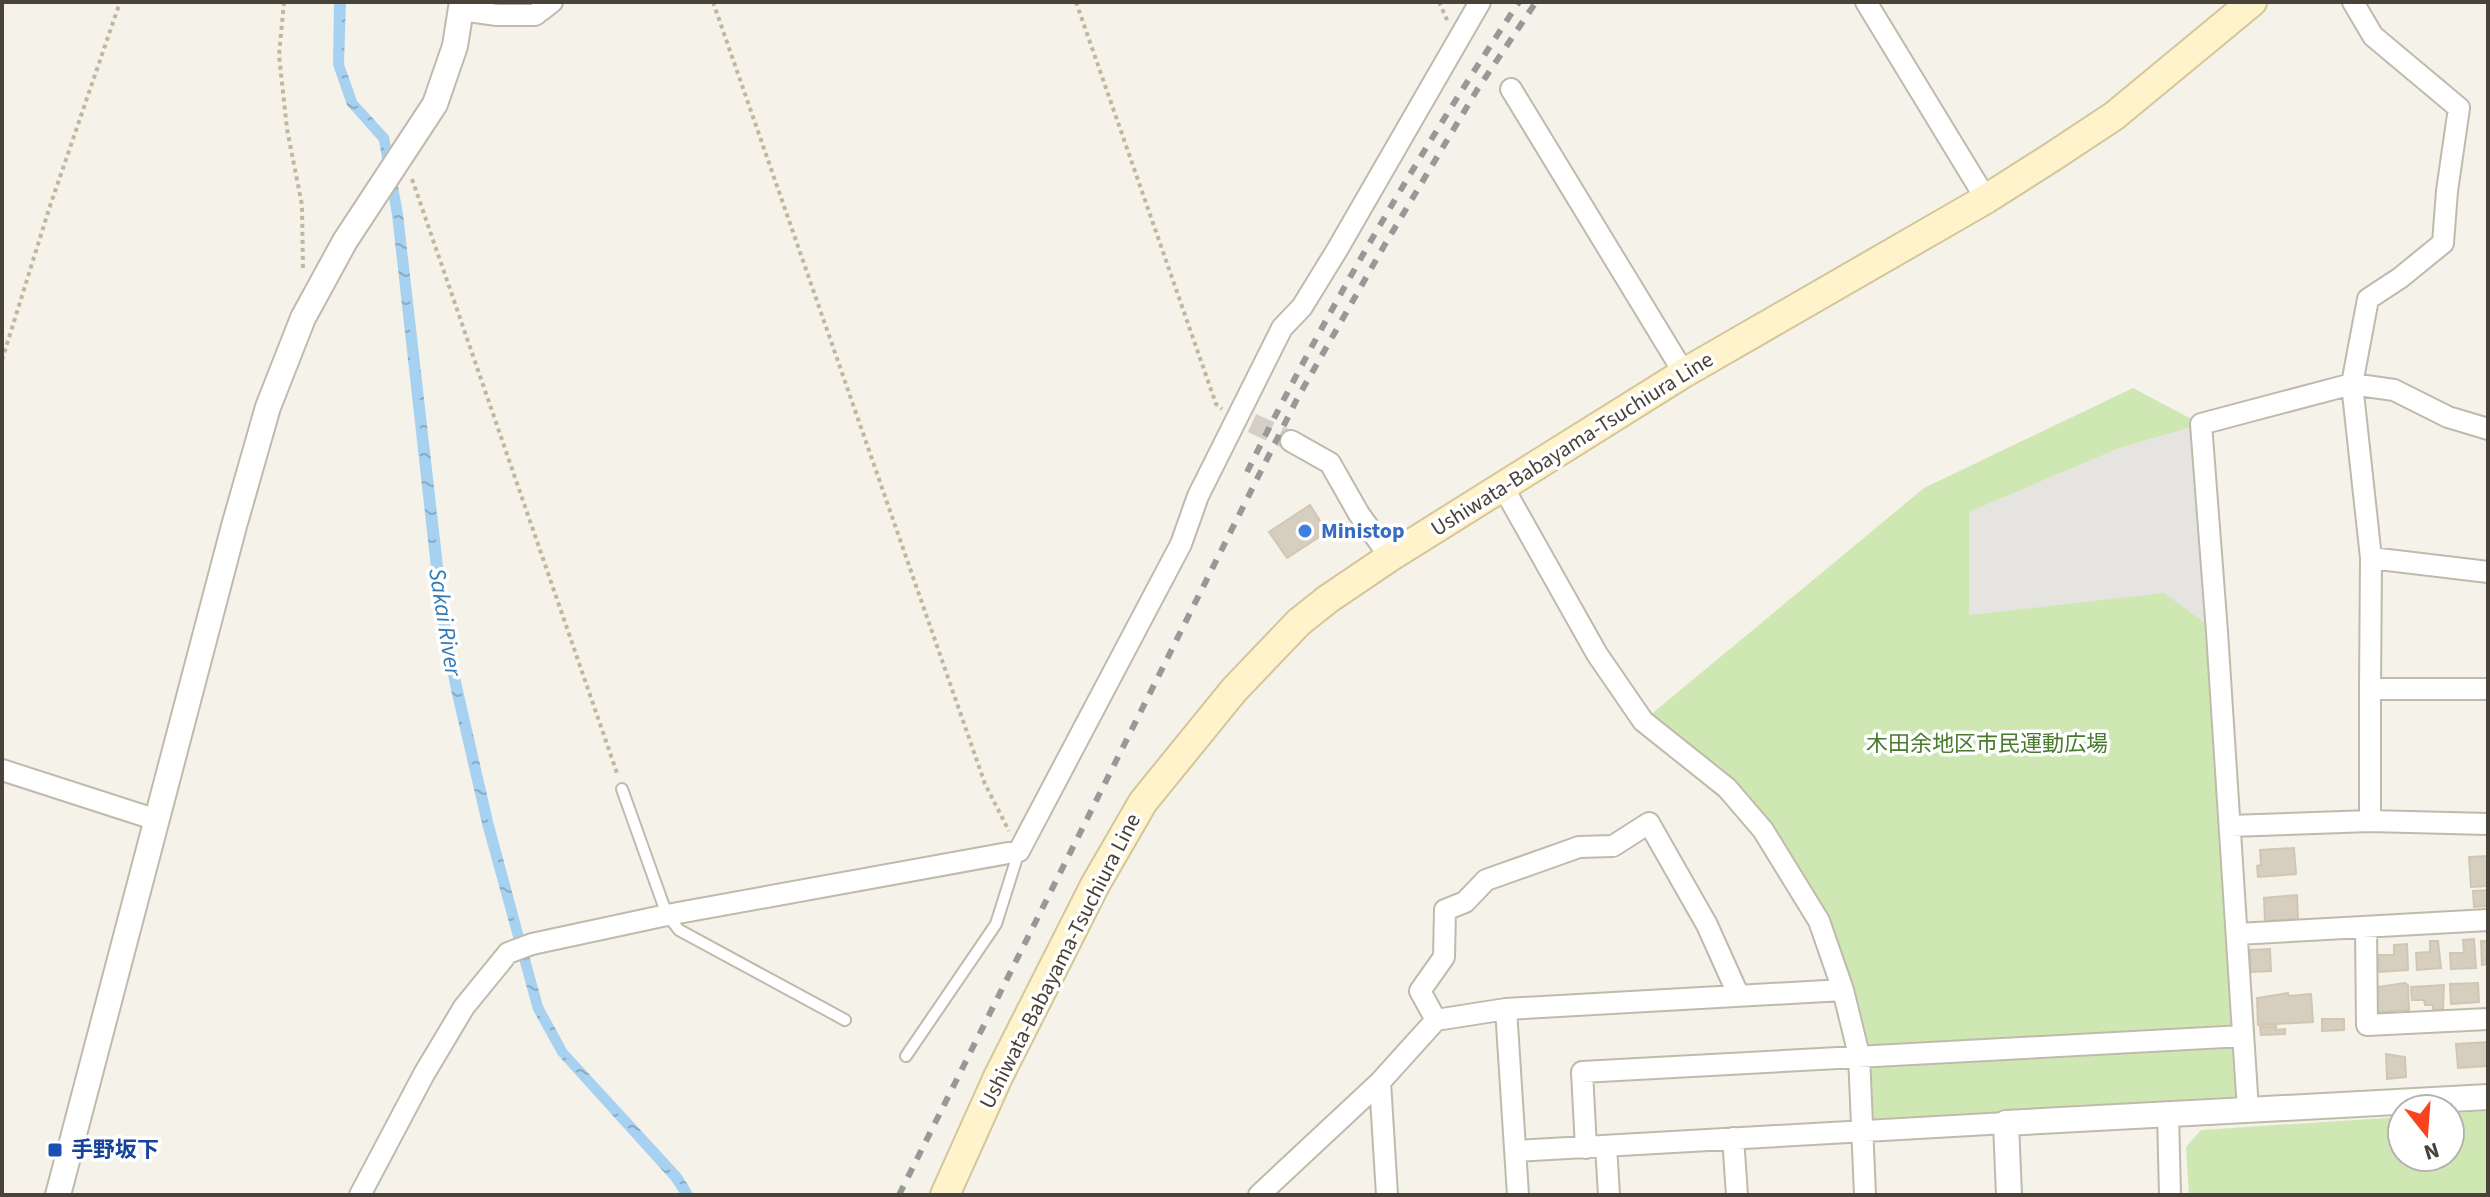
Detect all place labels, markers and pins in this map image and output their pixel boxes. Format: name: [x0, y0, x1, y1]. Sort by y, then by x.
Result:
place label: Ministop: [1321, 515, 1405, 547]
marker: Ministop: [1296, 522, 1314, 540]
place label: 手野坂下: [71, 1134, 159, 1166]
marker: 手野坂下: [46, 1141, 64, 1159]

